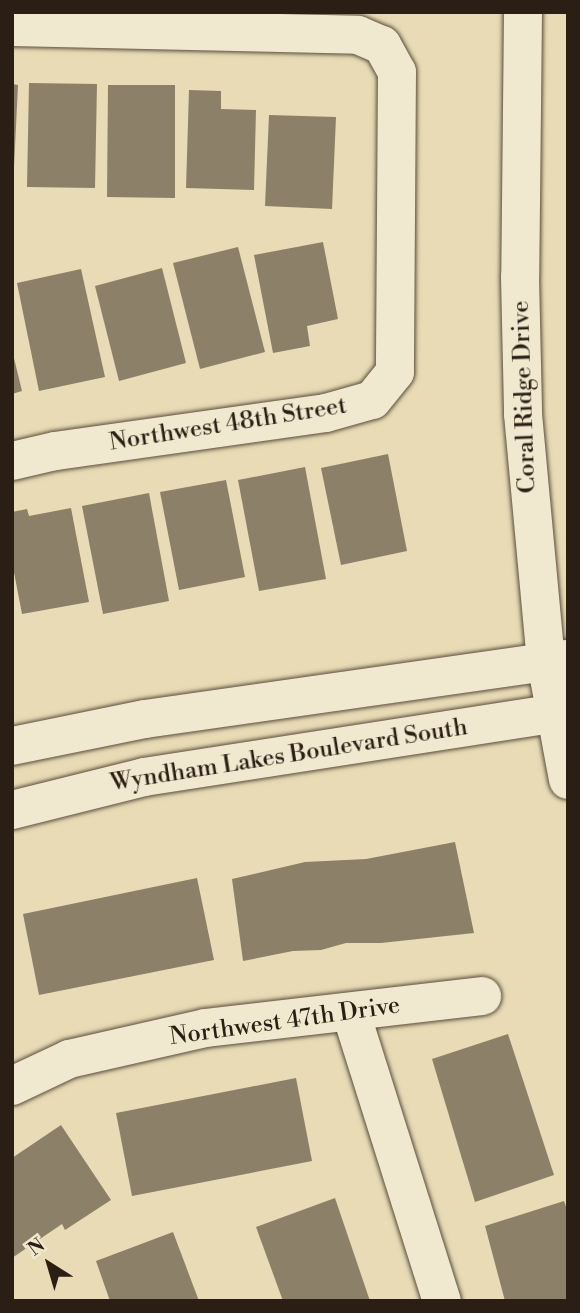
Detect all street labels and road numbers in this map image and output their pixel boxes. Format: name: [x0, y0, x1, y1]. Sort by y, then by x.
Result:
street label: Coral Ridge Drive: [507, 300, 543, 494]
street label: Northwest 48th Street: [107, 392, 349, 458]
street label: Wyndham Lakes Boulevard South: [108, 714, 470, 798]
street label: Northwest 47th Drive: [168, 992, 402, 1052]

